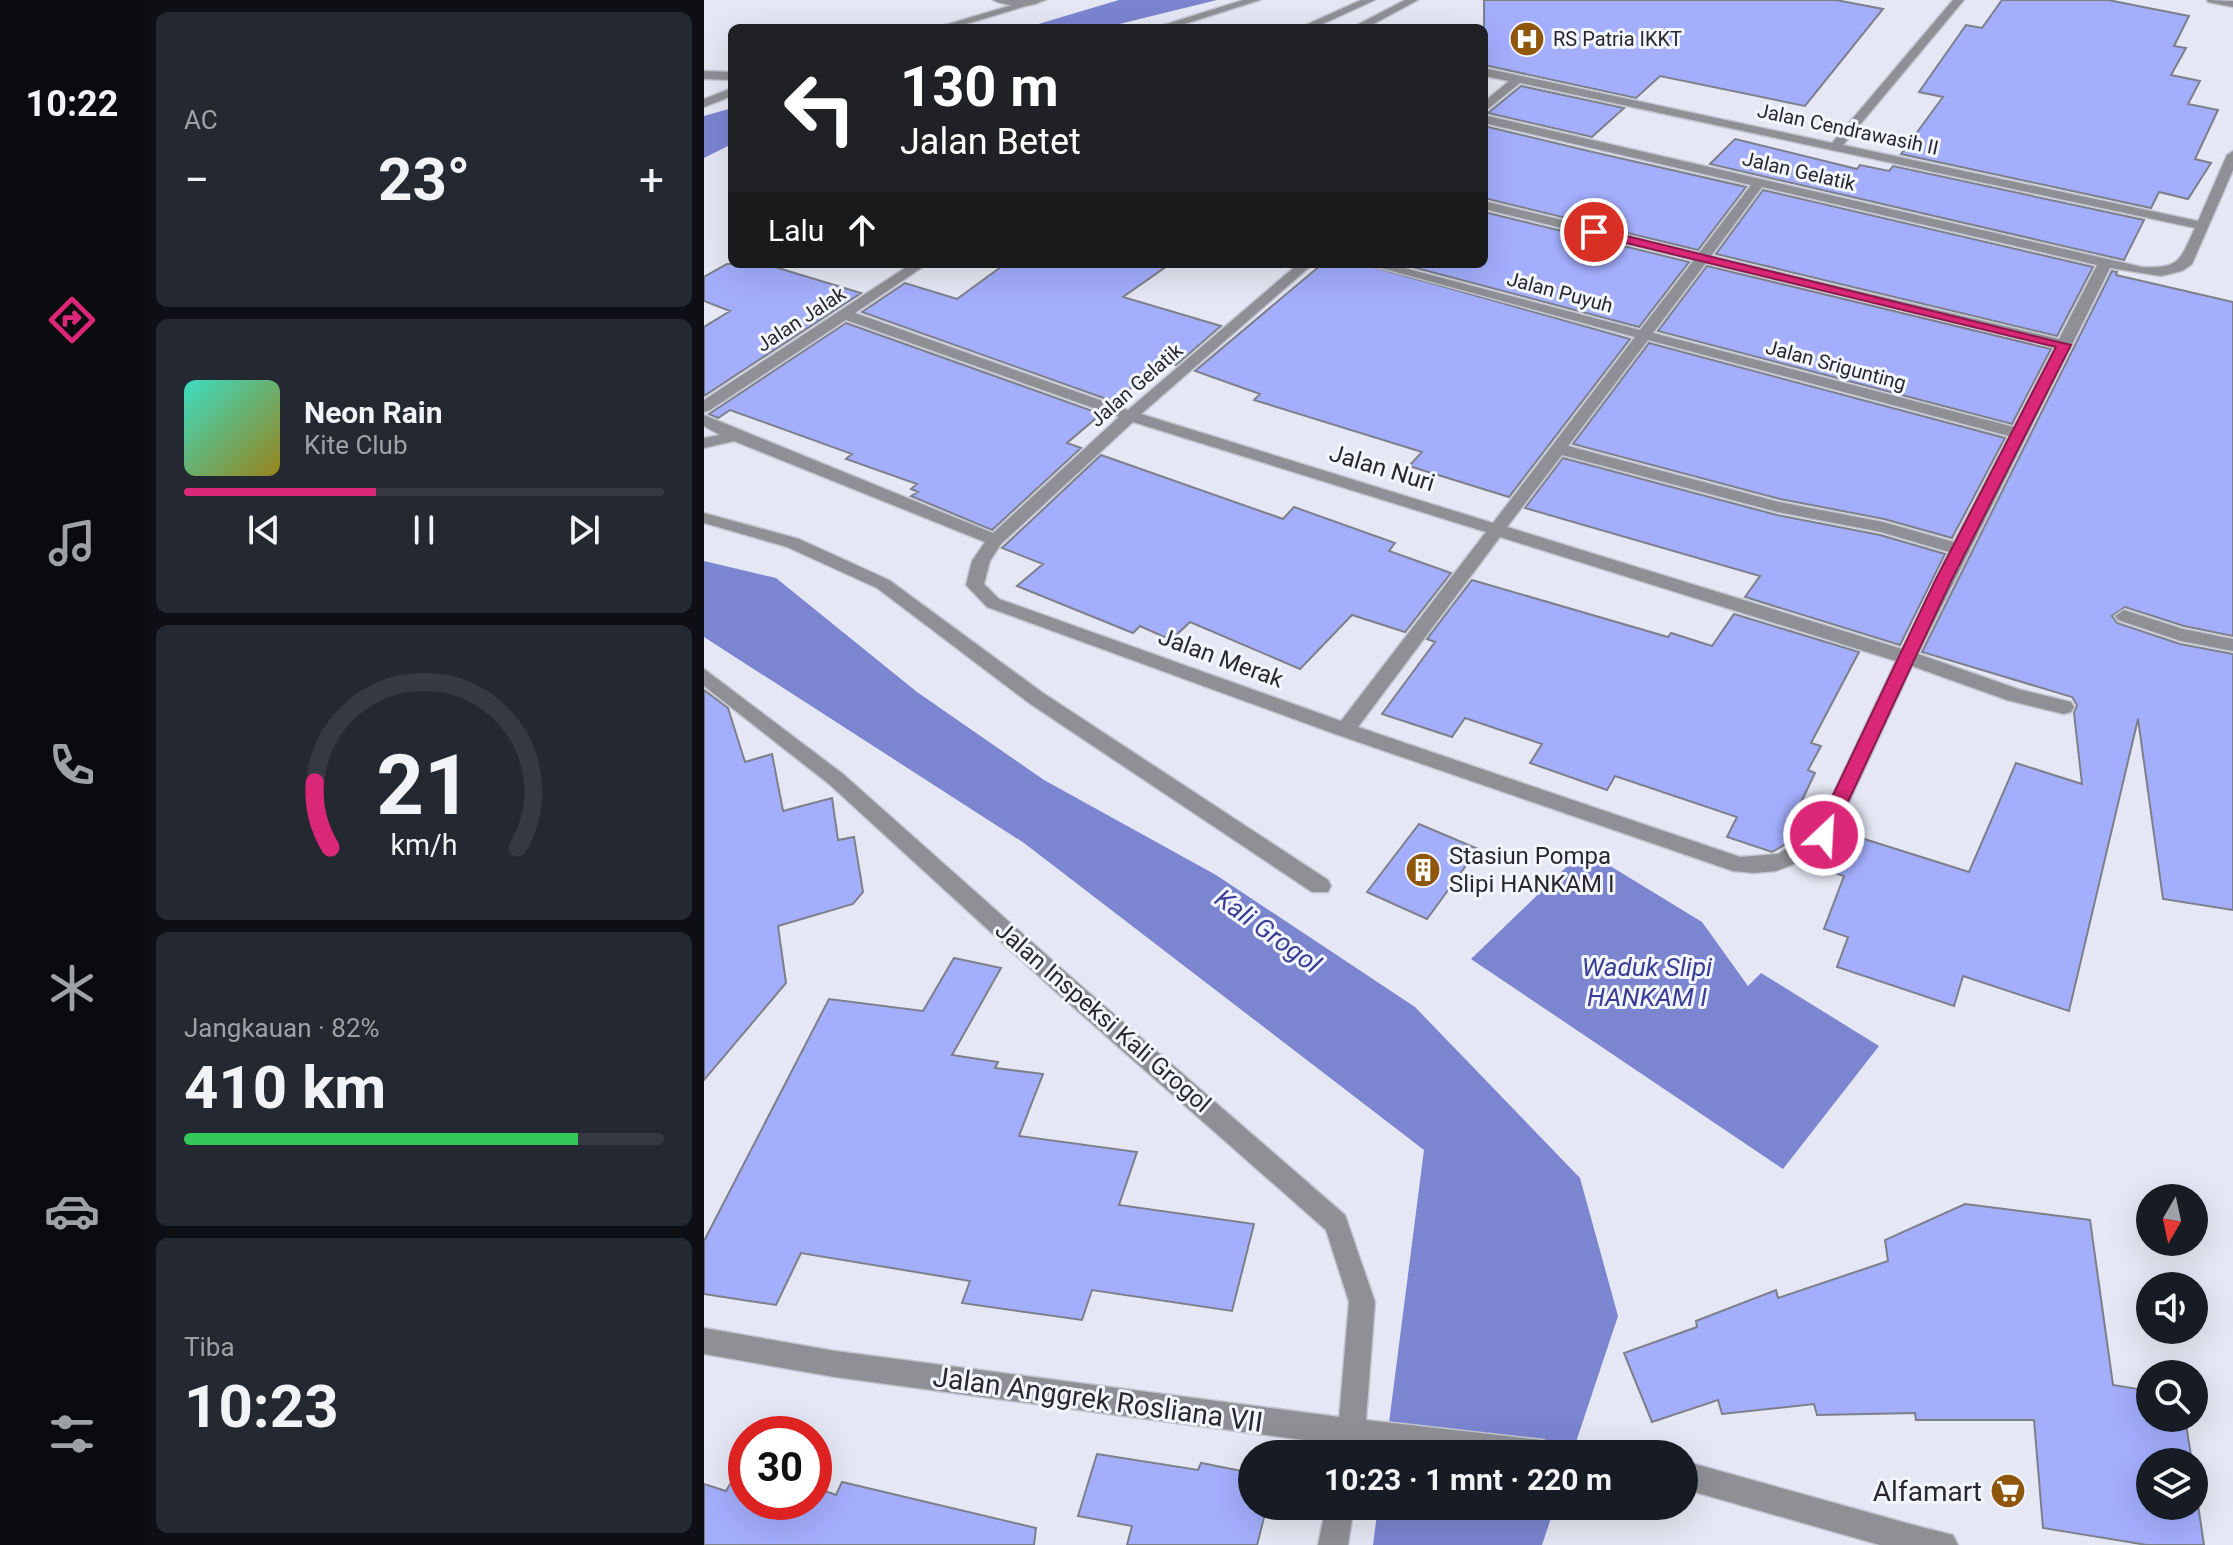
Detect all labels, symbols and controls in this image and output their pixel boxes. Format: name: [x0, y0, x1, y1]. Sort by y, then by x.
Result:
hospital icon: RS Patria IKKT: [1508, 20, 1546, 58]
place label: RS Patria IKKT: [1553, 27, 1682, 51]
text: 130 m: [900, 54, 1059, 120]
icon: left: [768, 56, 872, 160]
text: 10:22: [26, 83, 118, 125]
street label: Jalan Cendrawasih II: [1755, 98, 1941, 160]
text: AC: [184, 105, 218, 135]
text: Jalan Betet: [900, 121, 1081, 163]
text: 23°: [378, 144, 470, 215]
street label: Jalan Gelatik: [1740, 146, 1859, 196]
text: −: [184, 154, 209, 206]
text: +: [639, 154, 664, 206]
pin: [1560, 198, 1628, 266]
icon: ahead: [840, 208, 884, 252]
icon: arrive: [1572, 210, 1616, 254]
text: Lalu: [768, 213, 824, 248]
street label: Jalan Puyuh: [1504, 266, 1616, 318]
street label: Jalan Jalak: [752, 281, 851, 357]
icon: directions: [44, 292, 100, 348]
street label: Jalan Srigunting: [1763, 335, 1909, 395]
street label: Jalan Gelatik: [1085, 338, 1188, 432]
text: Neon Rain: [304, 395, 443, 430]
text: Kite Club: [304, 430, 408, 460]
street label: Jalan Nuri: [1326, 439, 1438, 497]
icon: previous: [242, 508, 286, 552]
icon: pause: [402, 508, 446, 552]
icon: next: [562, 508, 606, 552]
icon: music: [44, 515, 100, 571]
street label: Jalan Merak: [1155, 622, 1288, 694]
icon: phone: [44, 737, 100, 793]
text: 21: [376, 737, 472, 834]
position arrow: [1782, 793, 1866, 877]
text: km/h: [390, 829, 458, 863]
place label: Stasiun Pompa Slipi HANKAM I: [1449, 842, 1614, 898]
building icon: Stasiun Pompa Slipi HANKAM I: [1404, 851, 1442, 889]
water label: Kali Grogol: [1210, 883, 1327, 980]
street label: Jalan Inspeksi Kali Grogol: [990, 916, 1216, 1118]
water label: Waduk Slipi HANKAM I: [1582, 952, 1713, 1012]
icon: climate: [44, 960, 100, 1016]
text: Jangkauan · 82%: [184, 1013, 380, 1043]
text: 410 km: [184, 1052, 386, 1123]
icon: car: [44, 1183, 100, 1239]
north arrow: [2136, 1184, 2208, 1256]
map controls: [2136, 1184, 2208, 1520]
button: sound: [2136, 1272, 2208, 1344]
text: Tiba: [184, 1332, 235, 1362]
street label: Jalan Anggrek Rosliana VII: [931, 1360, 1265, 1439]
button: search: [2136, 1360, 2208, 1432]
text: 10:23: [184, 1371, 339, 1442]
icon: filters: [44, 1406, 100, 1462]
speed limit sign: 30: [728, 1416, 832, 1520]
button: layers: [2136, 1448, 2208, 1520]
text: 10:23 · 1 mnt · 220 m: [1324, 1462, 1612, 1497]
supermarket icon: Alfamart: [1989, 1472, 2027, 1510]
place label: Alfamart: [1873, 1475, 1982, 1508]

